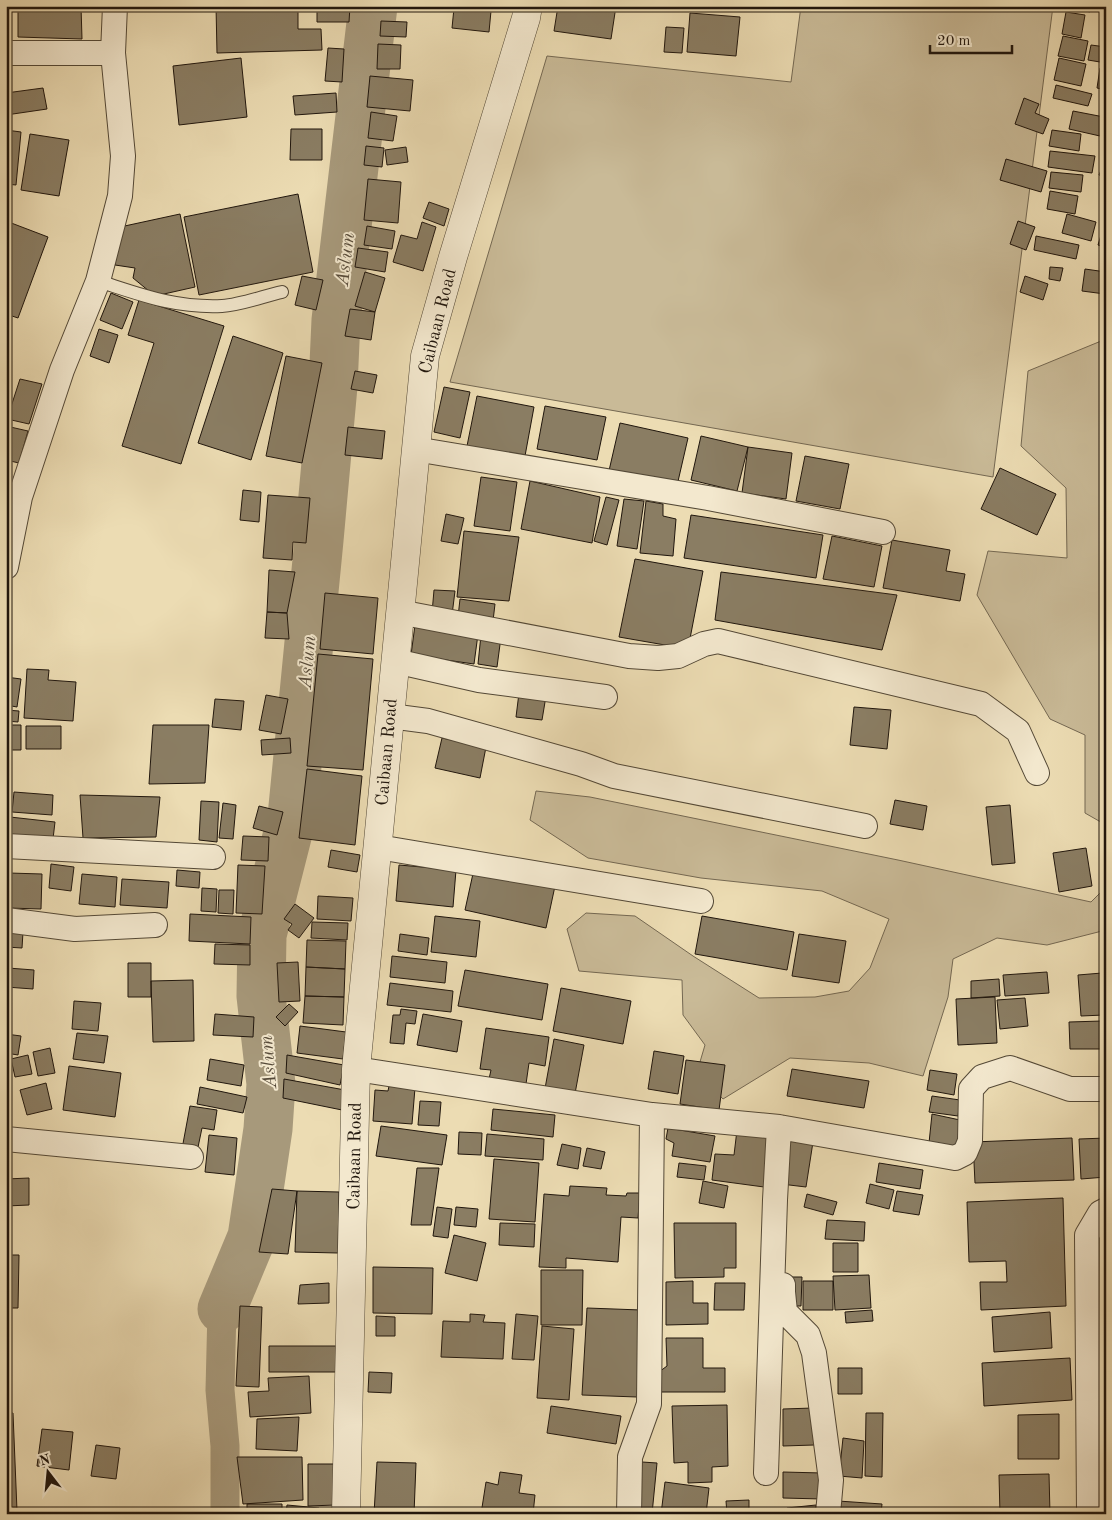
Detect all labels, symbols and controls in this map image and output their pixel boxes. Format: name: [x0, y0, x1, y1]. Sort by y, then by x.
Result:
scale bar: [930, 22, 1012, 54]
text: 20 m: [937, 34, 971, 49]
water label: Aslum: [334, 232, 359, 288]
street label: Caibaan Road: [416, 267, 460, 376]
water label: Aslum: [297, 635, 320, 691]
street label: Caibaan Road: [373, 698, 401, 807]
water label: Aslum: [258, 1034, 281, 1090]
street label: Caibaan Road: [345, 1102, 365, 1210]
north arrow: [22, 1448, 72, 1498]
text: N: [38, 1452, 52, 1469]

